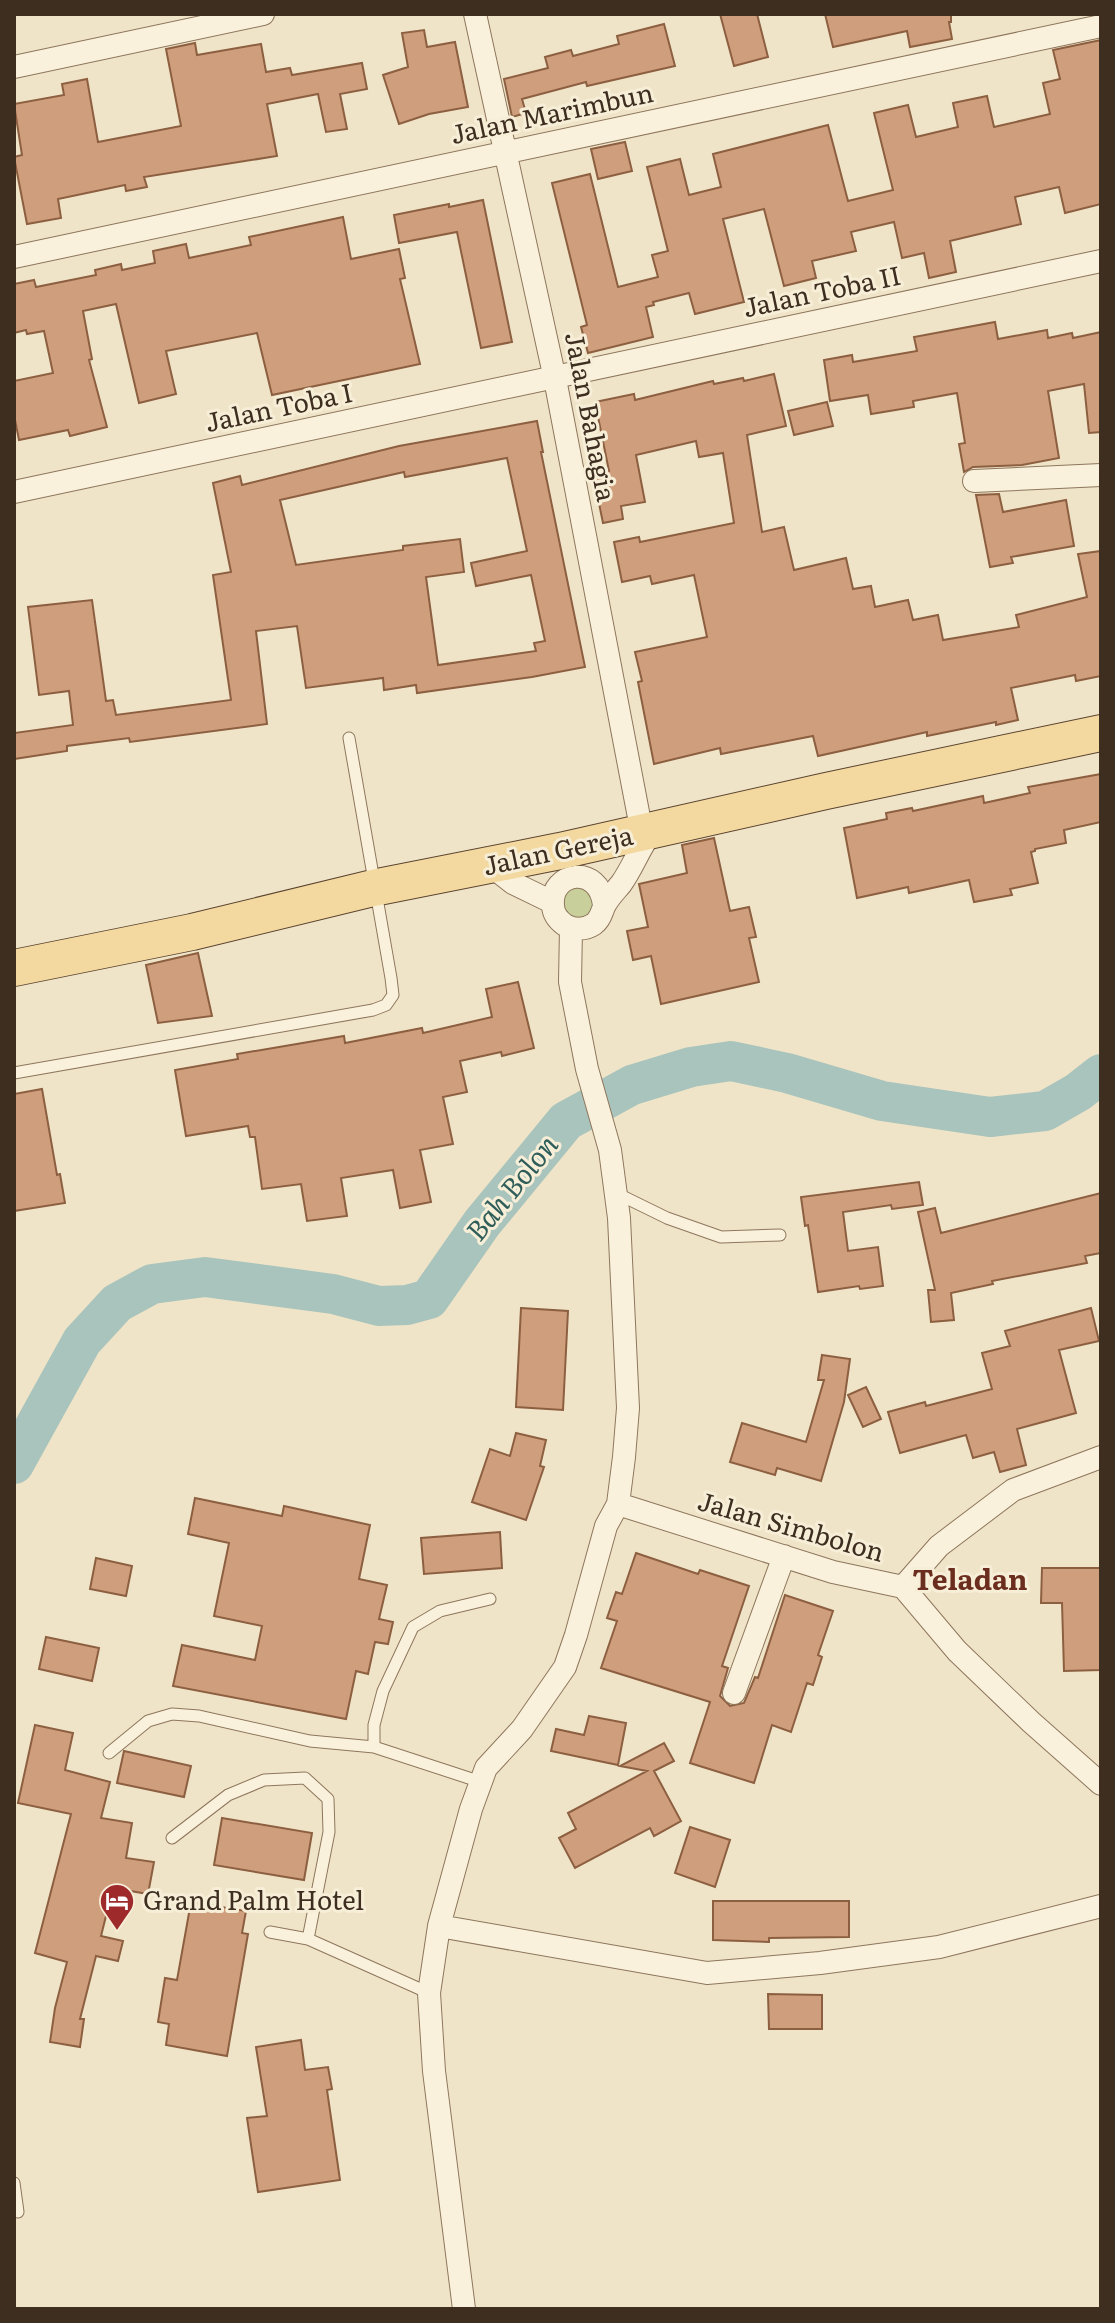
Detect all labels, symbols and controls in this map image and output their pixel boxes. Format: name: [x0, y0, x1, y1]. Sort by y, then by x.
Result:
street label: Jalan Marimbun: [446, 71, 656, 152]
street label: Jalan Toba II: [739, 254, 904, 325]
street label: Jalan Bahagia: [557, 328, 628, 505]
street label: Jalan Toba I: [201, 371, 356, 440]
street label: Jalan Gereja: [479, 814, 636, 883]
water label: Bah Bolon: [454, 1124, 567, 1249]
street label: Jalan Simbolon: [694, 1479, 889, 1570]
district label: Teladan: [913, 1557, 1027, 1599]
place label: Grand Palm Hotel: [143, 1879, 364, 1918]
hotel icon: Grand Palm Hotel: [98, 1882, 136, 1932]

